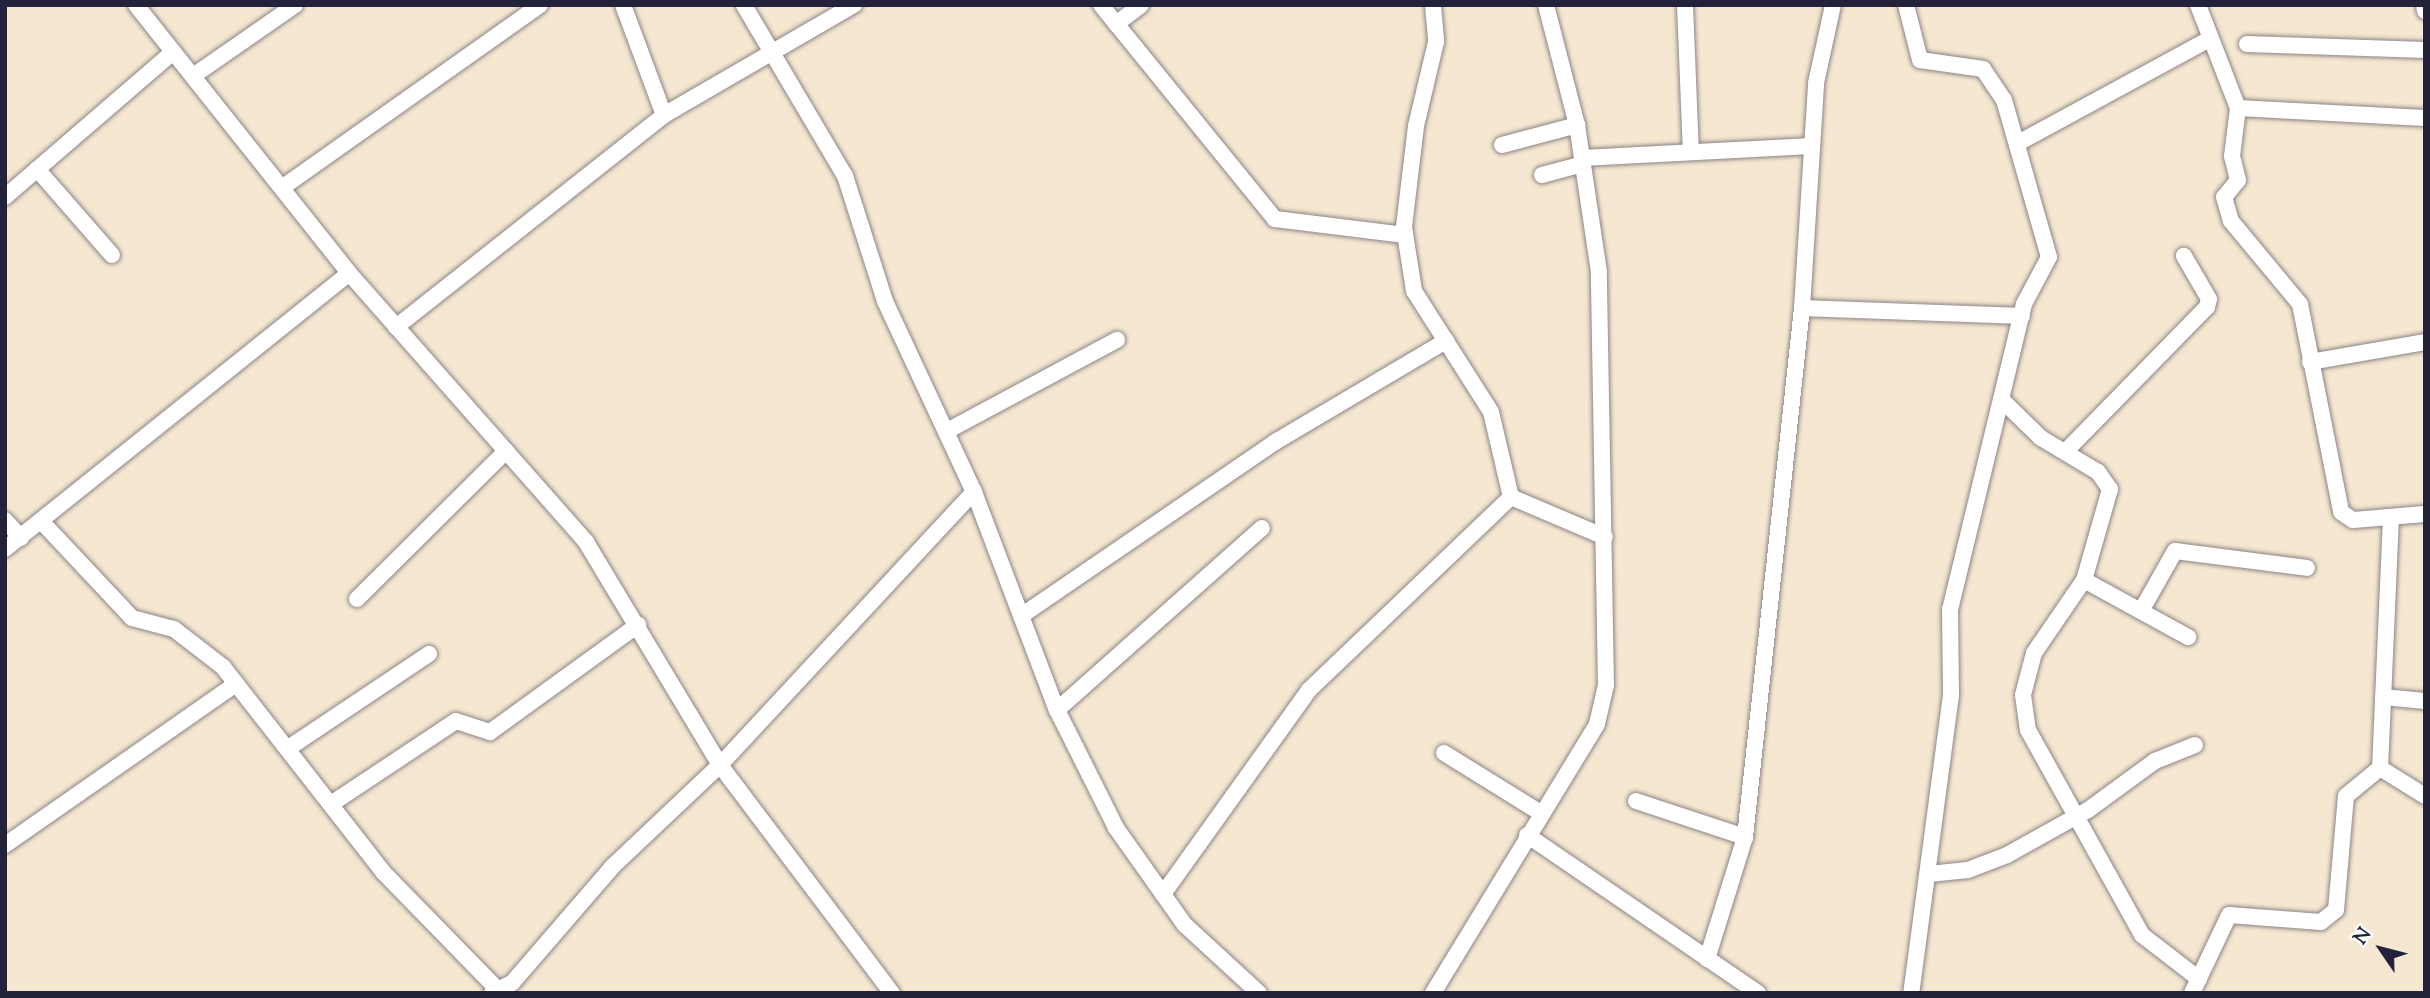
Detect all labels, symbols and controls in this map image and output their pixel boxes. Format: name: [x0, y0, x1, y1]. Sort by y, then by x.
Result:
north arrow: [2346, 914, 2416, 984]
text: N: [2348, 923, 2379, 951]

